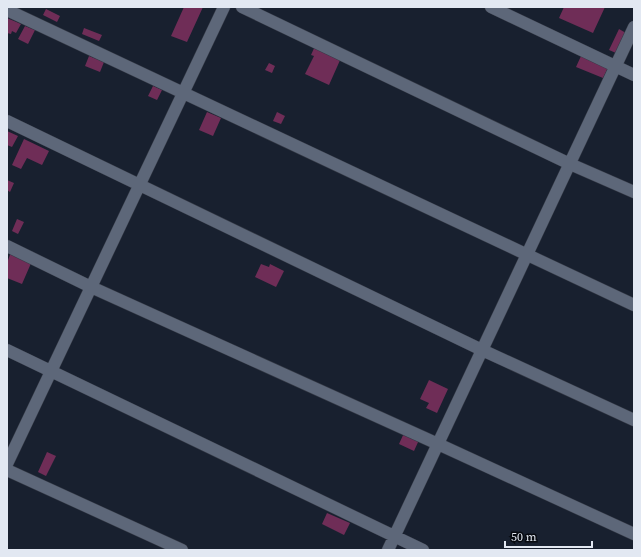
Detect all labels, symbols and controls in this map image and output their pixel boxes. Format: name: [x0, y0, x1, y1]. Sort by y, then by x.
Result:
scale bar: [505, 523, 592, 549]
text: 50 m: [511, 529, 537, 545]

